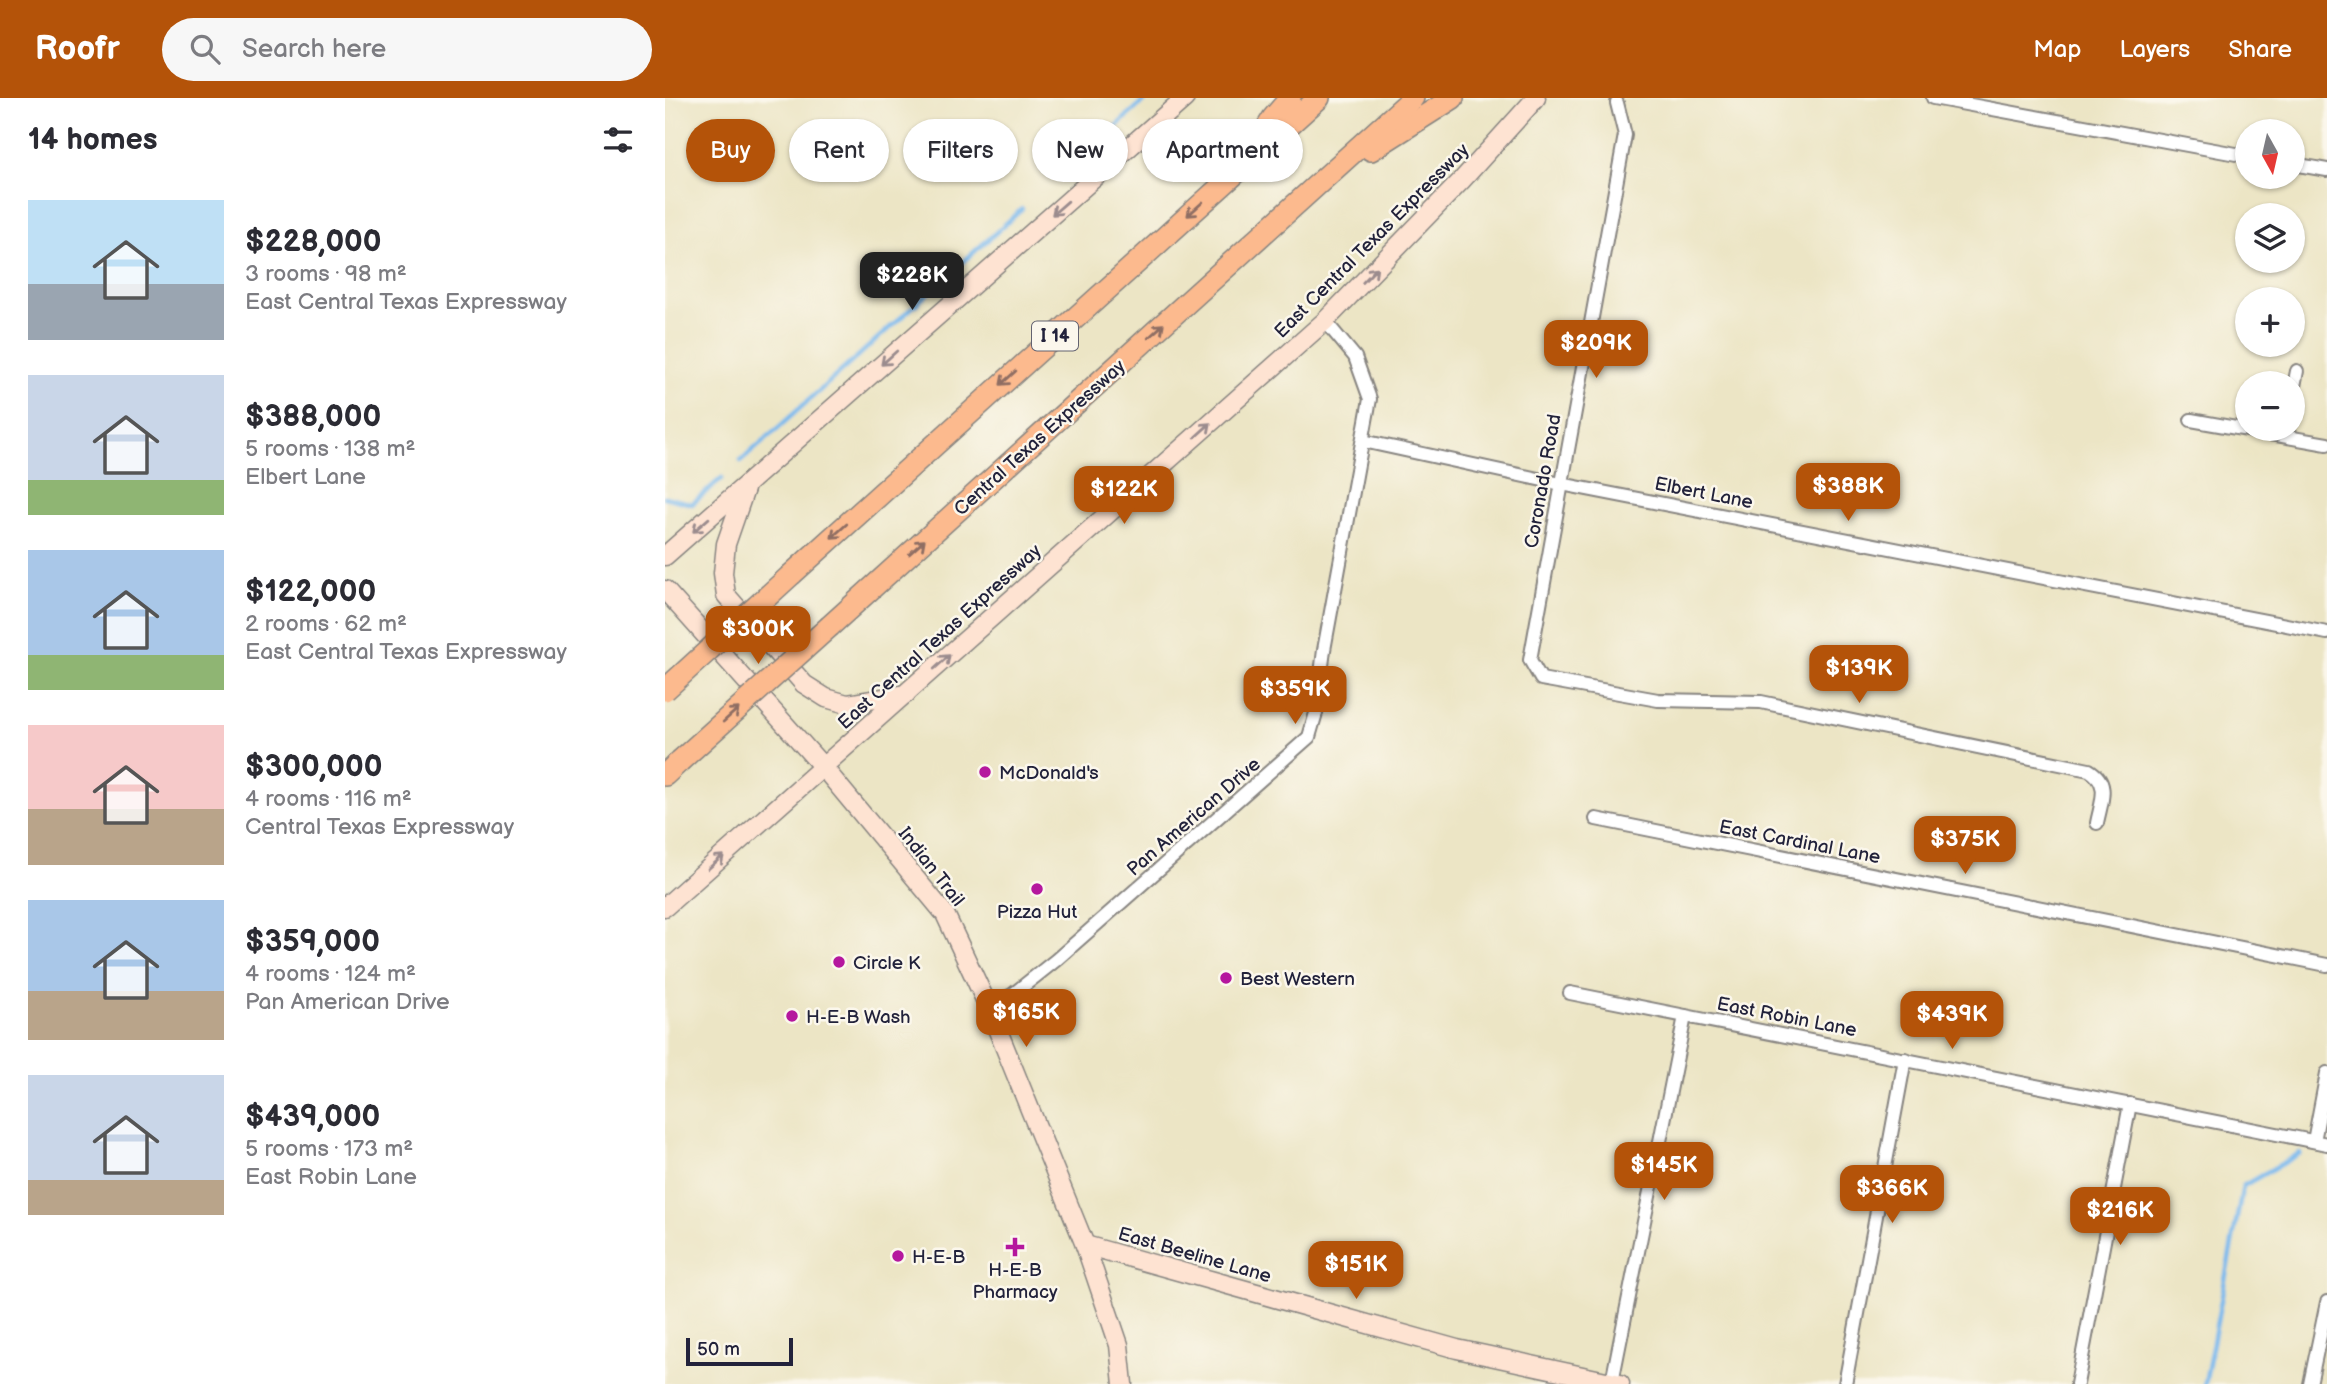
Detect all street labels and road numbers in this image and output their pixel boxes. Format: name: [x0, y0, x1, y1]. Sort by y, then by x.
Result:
street label: East Central Texas Expressway: [1270, 139, 1474, 343]
road number: I 14: [1032, 322, 1078, 350]
street label: Central Texas Expressway: [950, 355, 1131, 521]
street label: Coronado Road: [1520, 412, 1567, 550]
street label: Elbert Lane: [1653, 473, 1755, 514]
street label: East Central Texas Expressway: [834, 539, 1047, 735]
street label: Pan American Drive: [1123, 753, 1265, 881]
street label: East Cardinal Lane: [1717, 816, 1882, 869]
street label: Indian Trail: [893, 823, 969, 911]
street label: East Robin Lane: [1715, 993, 1859, 1042]
street label: East Beeline Lane: [1115, 1223, 1274, 1288]

